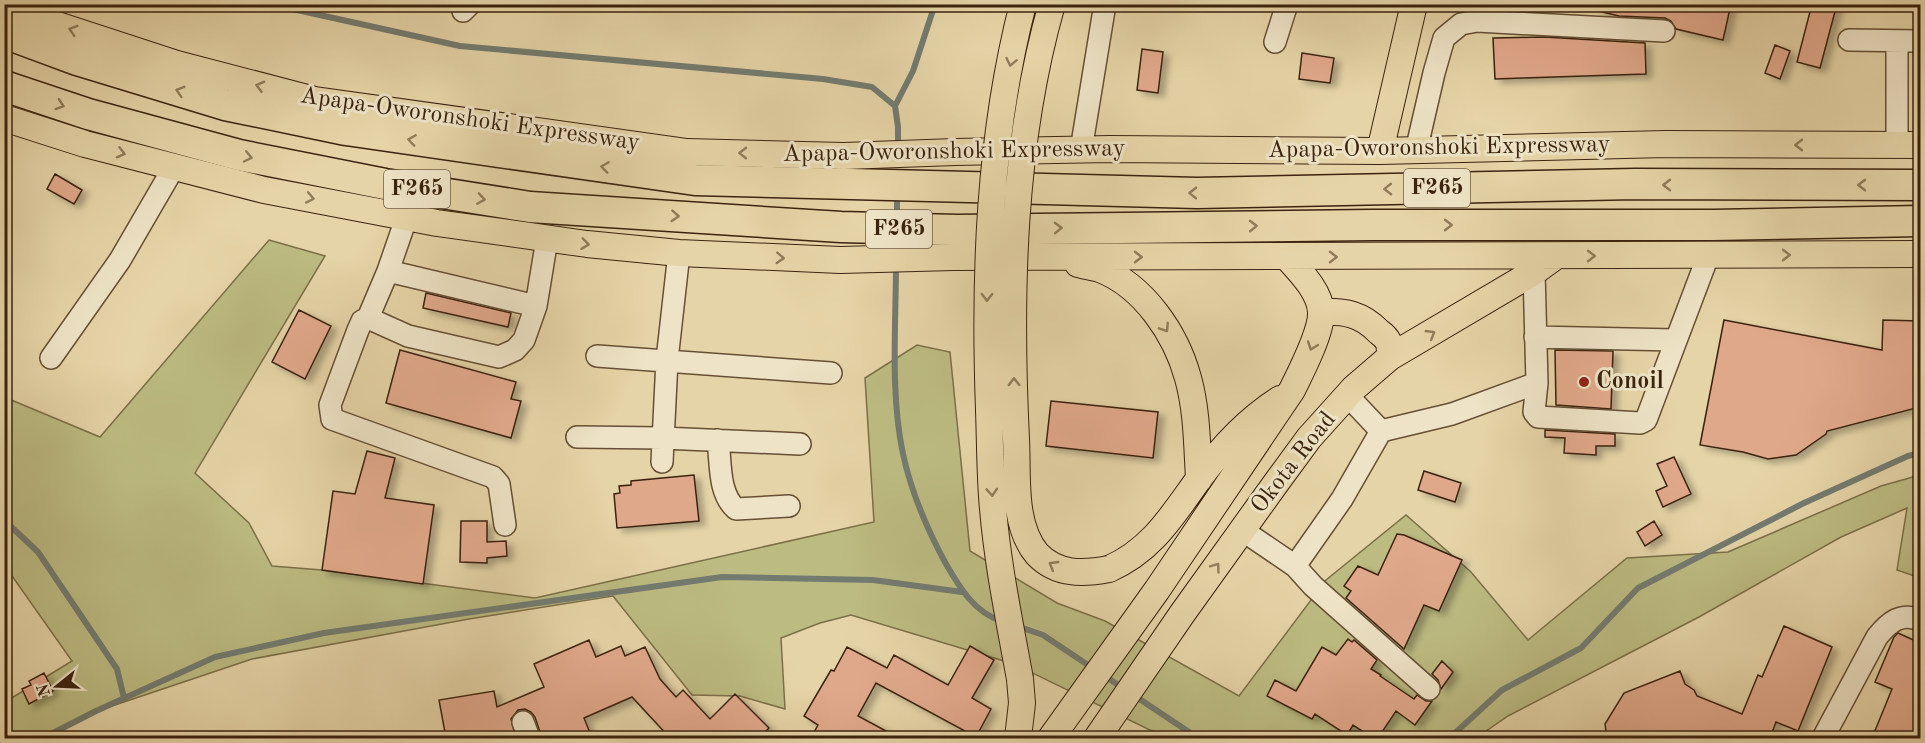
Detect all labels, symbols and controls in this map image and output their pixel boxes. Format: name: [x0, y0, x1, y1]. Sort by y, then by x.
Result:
one-way arrow: [68, 25, 79, 37]
one-way arrow: [1005, 56, 1018, 66]
one-way arrow: [255, 80, 265, 93]
street label: Apapa-Oworonshoki Expressway: [299, 84, 642, 156]
one-way arrow: [175, 86, 186, 98]
one-way arrow: [54, 98, 65, 110]
street label: Apapa-Oworonshoki Expressway: [1267, 133, 1611, 163]
one-way arrow: [407, 134, 416, 146]
street label: Apapa-Oworonshoki Expressway: [782, 137, 1126, 167]
one-way arrow: [1795, 139, 1804, 151]
one-way arrow: [115, 146, 125, 159]
one-way arrow: [739, 147, 748, 160]
one-way arrow: [243, 150, 253, 163]
one-way arrow: [600, 162, 609, 174]
road number: F265: [1404, 169, 1470, 207]
road number: F265: [384, 170, 450, 208]
one-way arrow: [1663, 178, 1672, 191]
one-way arrow: [1858, 179, 1867, 191]
one-way arrow: [1384, 183, 1393, 195]
one-way arrow: [1189, 187, 1198, 199]
one-way arrow: [305, 191, 315, 204]
one-way arrow: [476, 193, 486, 205]
one-way arrow: [671, 210, 680, 223]
road number: F265: [866, 210, 932, 248]
one-way arrow: [1443, 219, 1452, 231]
one-way arrow: [1248, 220, 1257, 232]
one-way arrow: [1053, 222, 1062, 235]
one-way arrow: [581, 237, 590, 249]
one-way arrow: [1782, 249, 1791, 261]
one-way arrow: [1587, 250, 1596, 262]
one-way arrow: [775, 251, 784, 264]
one-way arrow: [1134, 251, 1143, 263]
one-way arrow: [1329, 251, 1338, 263]
one-way arrow: [981, 293, 993, 302]
one-way arrow: [1158, 322, 1170, 332]
one-way arrow: [1425, 329, 1435, 341]
one-way arrow: [1306, 340, 1319, 350]
place label: Conoil: [1596, 370, 1664, 394]
marker: Conoil: [1577, 375, 1591, 389]
one-way arrow: [1008, 377, 1020, 386]
street label: Okota Road: [1247, 408, 1341, 518]
one-way arrow: [985, 488, 998, 497]
one-way arrow: [1049, 560, 1059, 572]
one-way arrow: [1209, 562, 1220, 573]
north arrow: [27, 656, 87, 716]
text: N: [35, 681, 54, 698]

